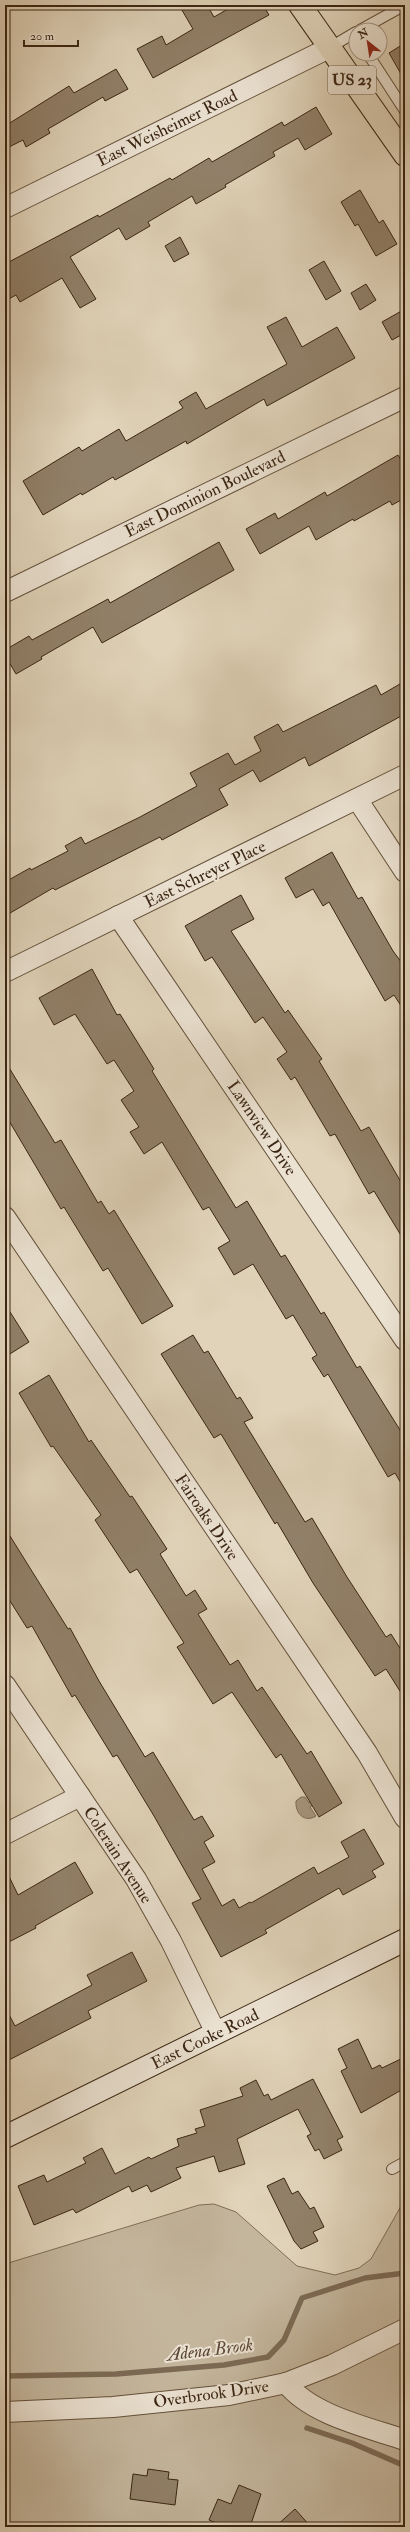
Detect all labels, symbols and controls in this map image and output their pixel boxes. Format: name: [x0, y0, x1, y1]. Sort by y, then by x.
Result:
scale bar: [24, 22, 78, 48]
north arrow: [348, 22, 388, 62]
text: N: [355, 25, 372, 42]
text: 20 m: [30, 29, 55, 44]
road number: US 23: [328, 66, 376, 94]
street label: East Weisheimer Road: [93, 85, 241, 171]
street label: East Dominion Boulevard: [121, 446, 289, 542]
street label: East Schreyer Place: [141, 836, 270, 913]
street label: Lawnview Drive: [223, 1077, 301, 1179]
street label: Fairoaks Drive: [170, 1470, 244, 1564]
street label: Colerain Avenue: [79, 1803, 157, 1907]
street label: East Cooke Road: [148, 2004, 263, 2074]
water label: Adena Brook: [164, 2333, 254, 2367]
street label: Overbrook Drive: [152, 2376, 270, 2412]

